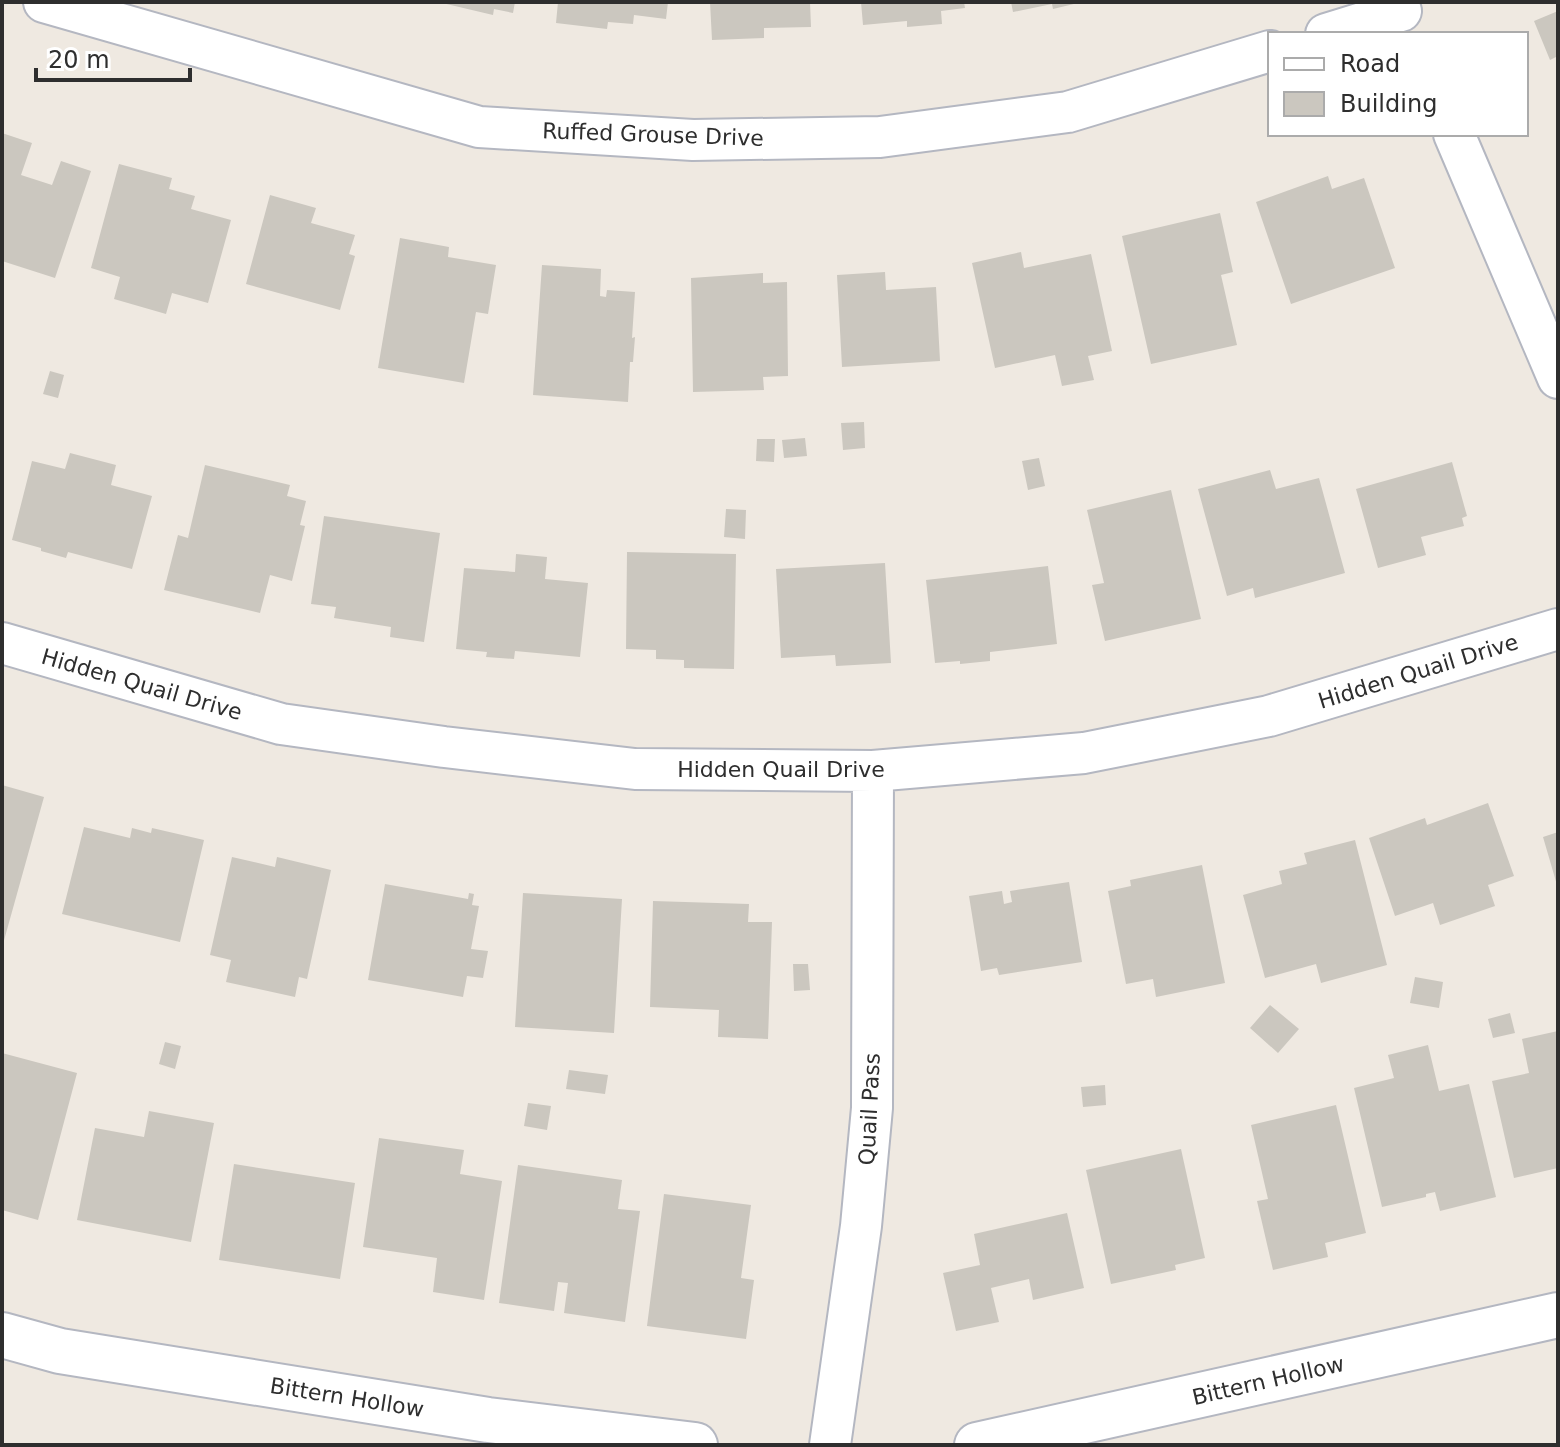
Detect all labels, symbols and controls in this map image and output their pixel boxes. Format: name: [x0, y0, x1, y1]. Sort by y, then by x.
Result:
scale bar: [36, 32, 190, 82]
legend: [1268, 32, 1528, 136]
text: 20 m: [48, 46, 110, 74]
text: Road: [1340, 50, 1400, 78]
text: Building: [1340, 90, 1437, 118]
street label: Ruffed Grouse Drive: [542, 118, 764, 151]
street label: Hidden Quail Drive: [1315, 629, 1521, 714]
street label: Hidden Quail Drive: [39, 644, 245, 725]
street label: Hidden Quail Drive: [677, 757, 885, 782]
street label: Quail Pass: [854, 1052, 885, 1166]
street label: Bittern Hollow: [1190, 1351, 1347, 1410]
street label: Bittern Hollow: [268, 1373, 426, 1422]

